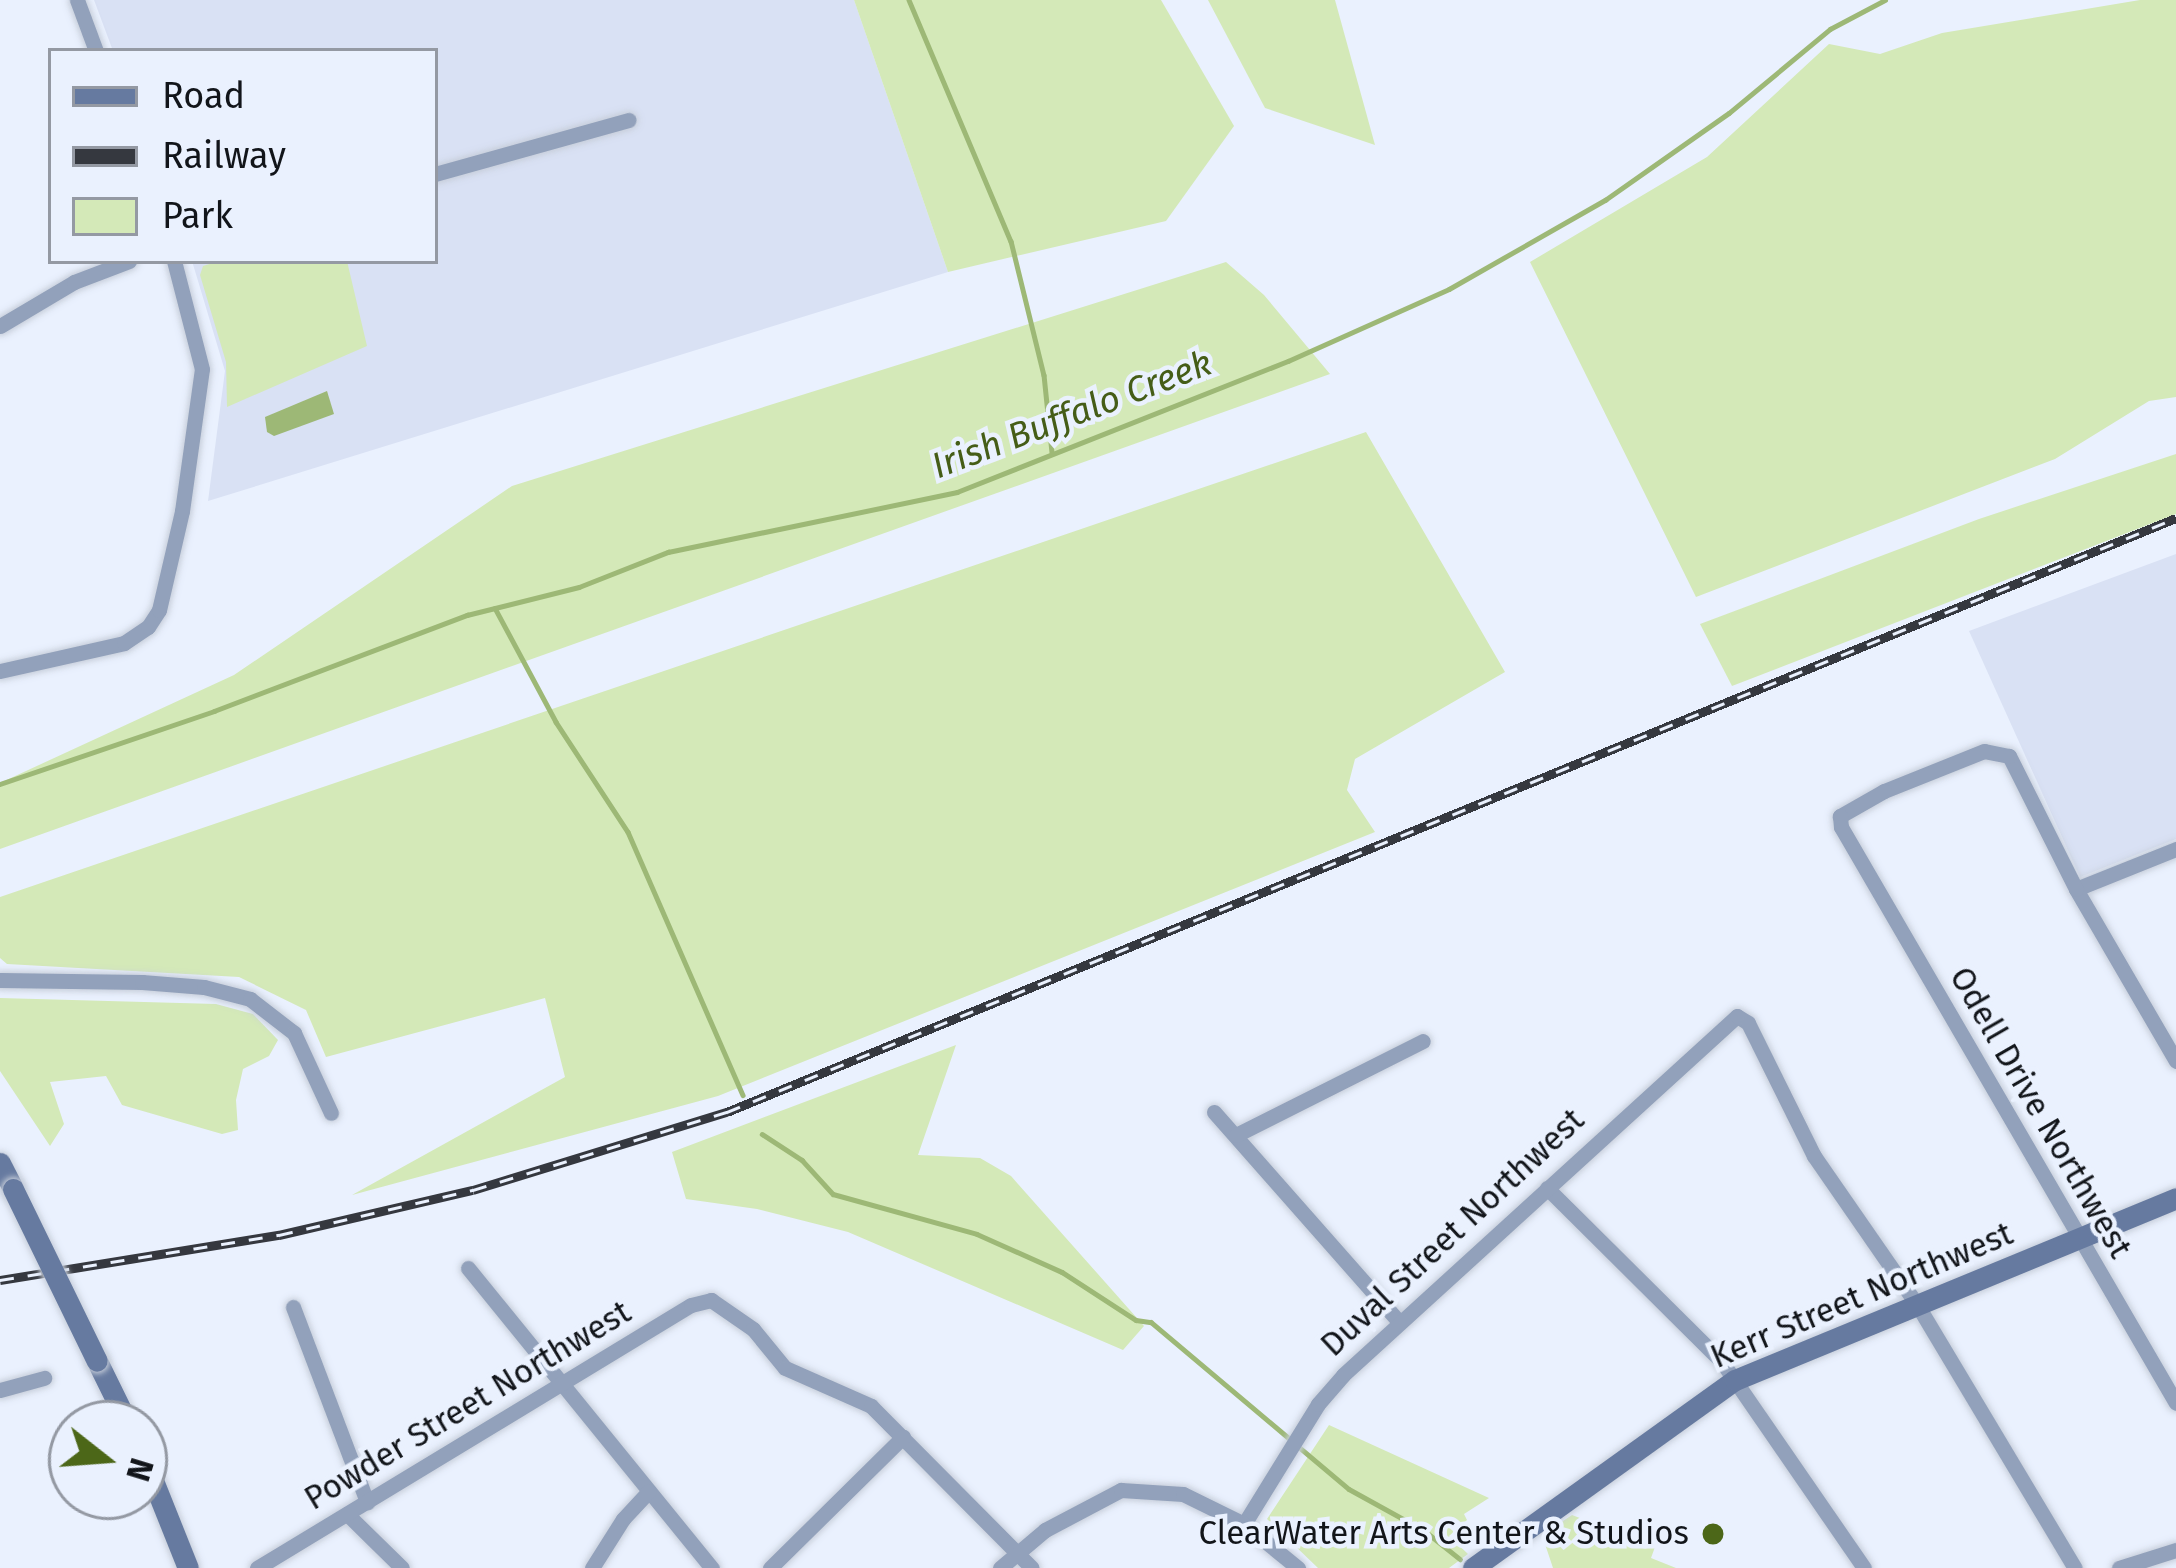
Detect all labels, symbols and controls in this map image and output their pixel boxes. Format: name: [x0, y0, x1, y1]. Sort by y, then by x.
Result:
legend: [48, 48, 438, 264]
text: Road: [162, 74, 245, 118]
text: Railway: [162, 134, 286, 178]
text: Park: [162, 194, 233, 238]
water label: Irish Buffalo Creek: [926, 342, 1218, 488]
street label: Odell Drive Northwest: [1940, 960, 2140, 1266]
street label: Duval Street Northwest: [1313, 1101, 1593, 1365]
street label: Kerr Street Northwest: [1705, 1214, 2019, 1378]
street label: Powder Street Northwest: [298, 1293, 638, 1519]
north arrow: [48, 1400, 168, 1520]
text: N: [117, 1453, 162, 1486]
place label: ClearWater Arts Center & Studios: [1199, 1514, 1689, 1554]
marker: ClearWater Arts Center & Studios: [1700, 1521, 1726, 1547]

